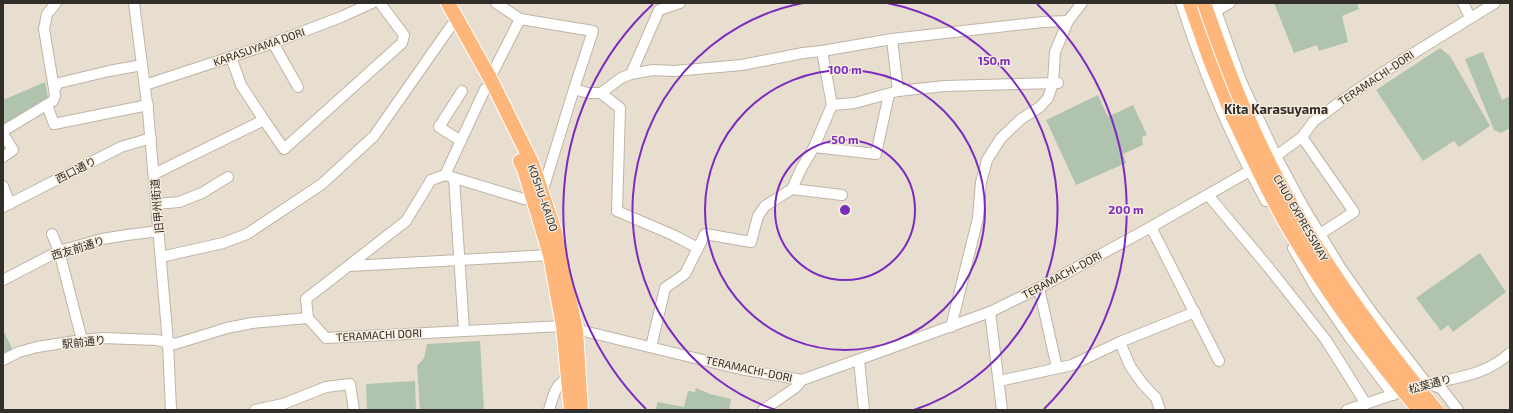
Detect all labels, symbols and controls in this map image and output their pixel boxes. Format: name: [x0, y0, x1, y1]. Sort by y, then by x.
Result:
street label: KARASUYAMA DORI: [211, 25, 306, 68]
street label: TERAMACHI-DORI: [1335, 47, 1416, 108]
text: 150 m: [978, 53, 1010, 67]
text: 100 m: [828, 62, 862, 76]
district label: Kita Karasuyama: [1224, 101, 1328, 117]
text: 50 m: [831, 132, 859, 146]
street label: 西口通り: [53, 154, 98, 185]
street label: KOSHU-KAIDO: [526, 163, 561, 233]
street label: CHUO EXPRESSWAY: [1271, 172, 1332, 264]
street label: 旧甲州街道: [148, 178, 165, 234]
text: 200 m: [1108, 202, 1144, 216]
centre of rings: [838, 203, 852, 217]
street label: 西友前通り: [50, 233, 106, 262]
street label: TERAMACHI-DORI: [1020, 248, 1104, 301]
street label: TERAMACHI DORI: [336, 326, 422, 343]
street label: 駅前通り: [61, 333, 107, 350]
street label: TERAMACHI-DORI: [705, 353, 794, 384]
street label: 松葉通り: [1407, 372, 1453, 395]

